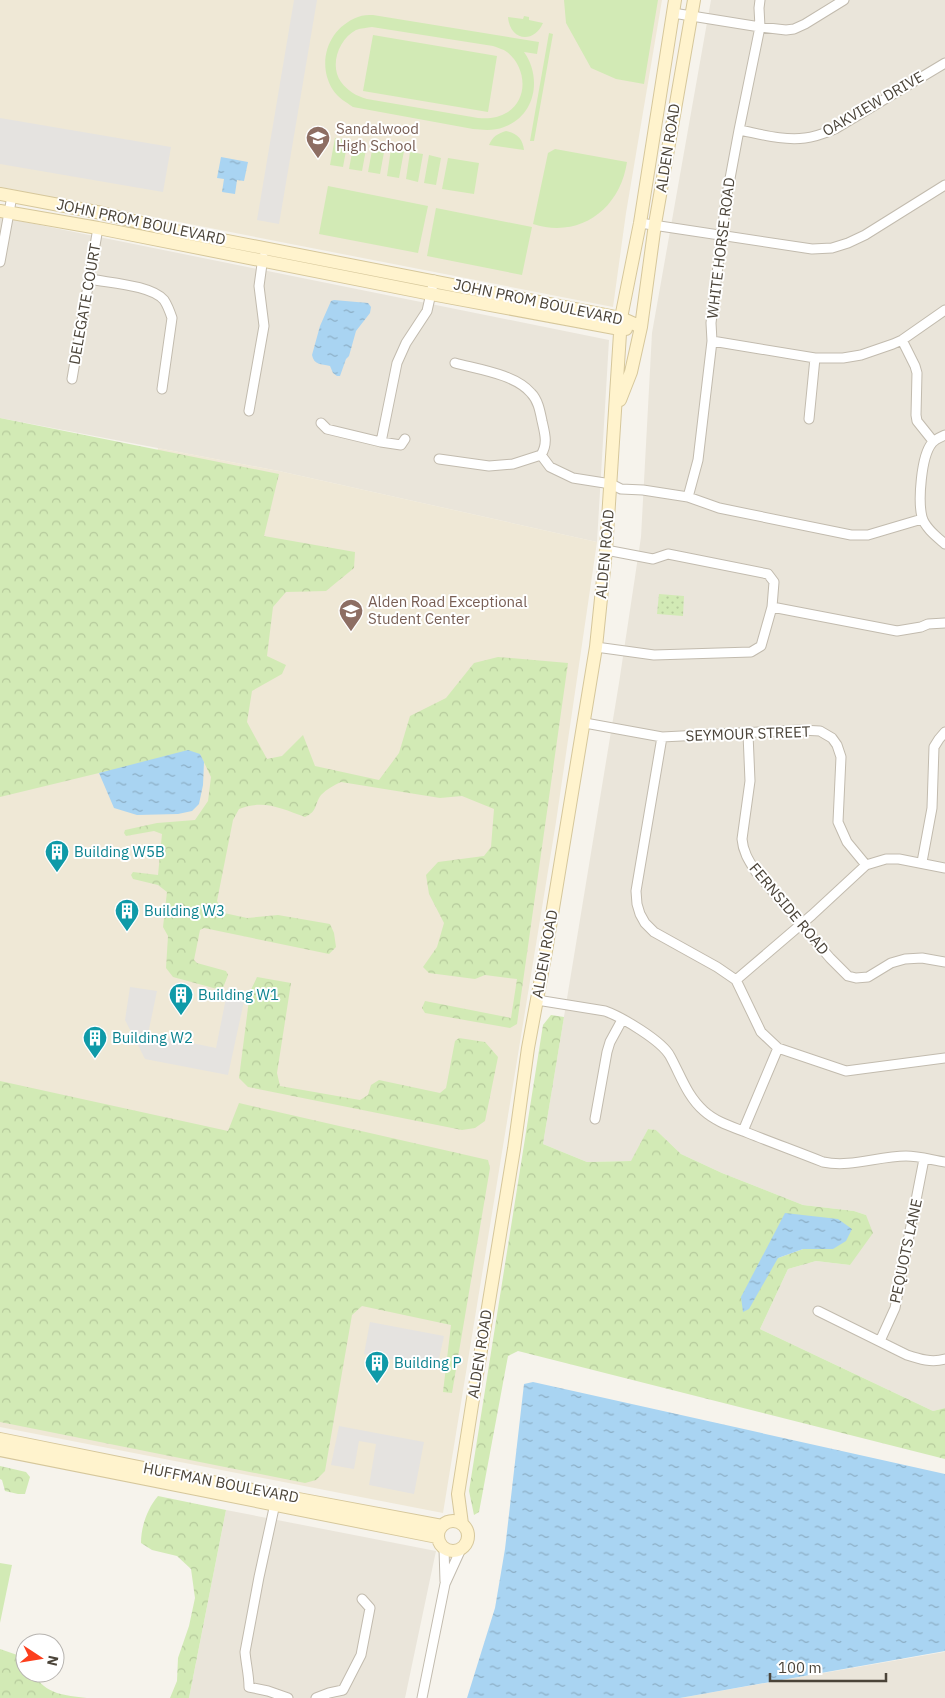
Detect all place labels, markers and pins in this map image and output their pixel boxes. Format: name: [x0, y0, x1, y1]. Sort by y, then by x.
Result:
place label: Sandalwood High School: [336, 119, 419, 155]
school or university icon: Sandalwood High School: [305, 125, 331, 159]
place label: Alden Road Exceptional Student Center: [368, 592, 527, 628]
school or university icon: Alden Road Exceptional Student Center: [338, 598, 364, 632]
building icon: Building W5B: [44, 839, 70, 873]
place label: Building W5B: [74, 842, 165, 861]
building icon: Building W3: [114, 898, 140, 932]
place label: Building W3: [144, 901, 225, 920]
building icon: Building W1: [168, 982, 194, 1016]
place label: Building W1: [198, 985, 279, 1004]
building icon: Building W2: [82, 1025, 108, 1059]
place label: Building W2: [112, 1028, 193, 1047]
building icon: Building P: [364, 1350, 390, 1384]
place label: Building P: [394, 1353, 462, 1372]

